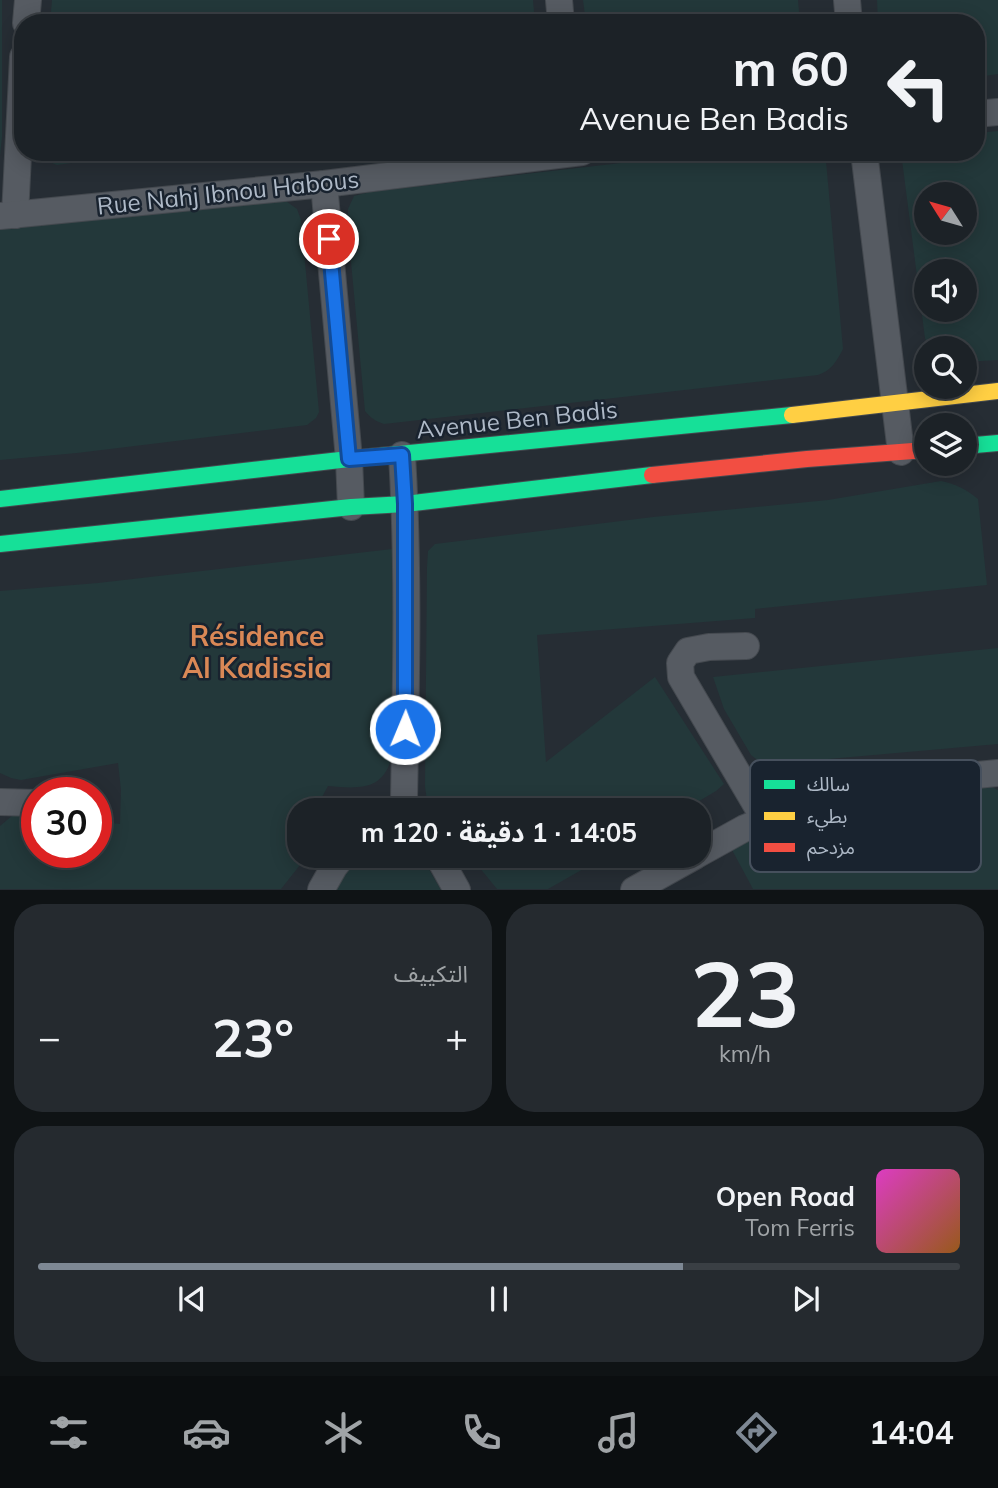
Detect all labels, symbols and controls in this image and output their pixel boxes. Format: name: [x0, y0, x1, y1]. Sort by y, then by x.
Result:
text: 60 m: [733, 37, 849, 98]
icon: left: [873, 42, 964, 133]
text: Avenue Ben Badis: [579, 98, 849, 138]
street label: Rue Nahj Ibnou Habous: [95, 163, 360, 221]
north arrow: [914, 182, 976, 245]
map controls: [914, 182, 977, 476]
pin: [299, 209, 359, 269]
icon: arrive: [310, 220, 348, 258]
button: sound: [914, 259, 977, 322]
button: search: [914, 336, 977, 399]
street label: Avenue Ben Badis: [415, 394, 619, 444]
button: layers: [914, 413, 977, 476]
district label: Résidence Al Kadissia: [182, 618, 332, 685]
position arrow: [368, 692, 442, 766]
legend: [750, 760, 981, 872]
text: سالك: [807, 772, 850, 796]
speed limit sign: 30: [21, 777, 112, 868]
text: بطيء: [807, 804, 847, 831]
text: 14:05 · 1 دقيقة · 120 m: [361, 816, 637, 849]
text: مزدحم: [807, 835, 855, 862]
text: 23: [690, 936, 800, 1050]
text: التكييف: [394, 959, 468, 988]
text: 23°: [212, 1005, 294, 1070]
text: −: [38, 1013, 61, 1061]
text: +: [445, 1013, 468, 1061]
text: km/h: [719, 1039, 771, 1068]
text: Open Road: [716, 1180, 855, 1213]
text: Tom Ferris: [745, 1213, 855, 1242]
icon: previous: [173, 1280, 211, 1318]
icon: pause: [480, 1280, 518, 1318]
icon: next: [787, 1280, 825, 1318]
icon: filters: [44, 1408, 93, 1457]
icon: car: [182, 1408, 231, 1457]
icon: climate: [319, 1408, 368, 1457]
icon: phone: [457, 1408, 506, 1457]
icon: music: [594, 1408, 643, 1457]
icon: directions: [732, 1408, 781, 1457]
text: 14:04: [869, 1412, 954, 1452]

